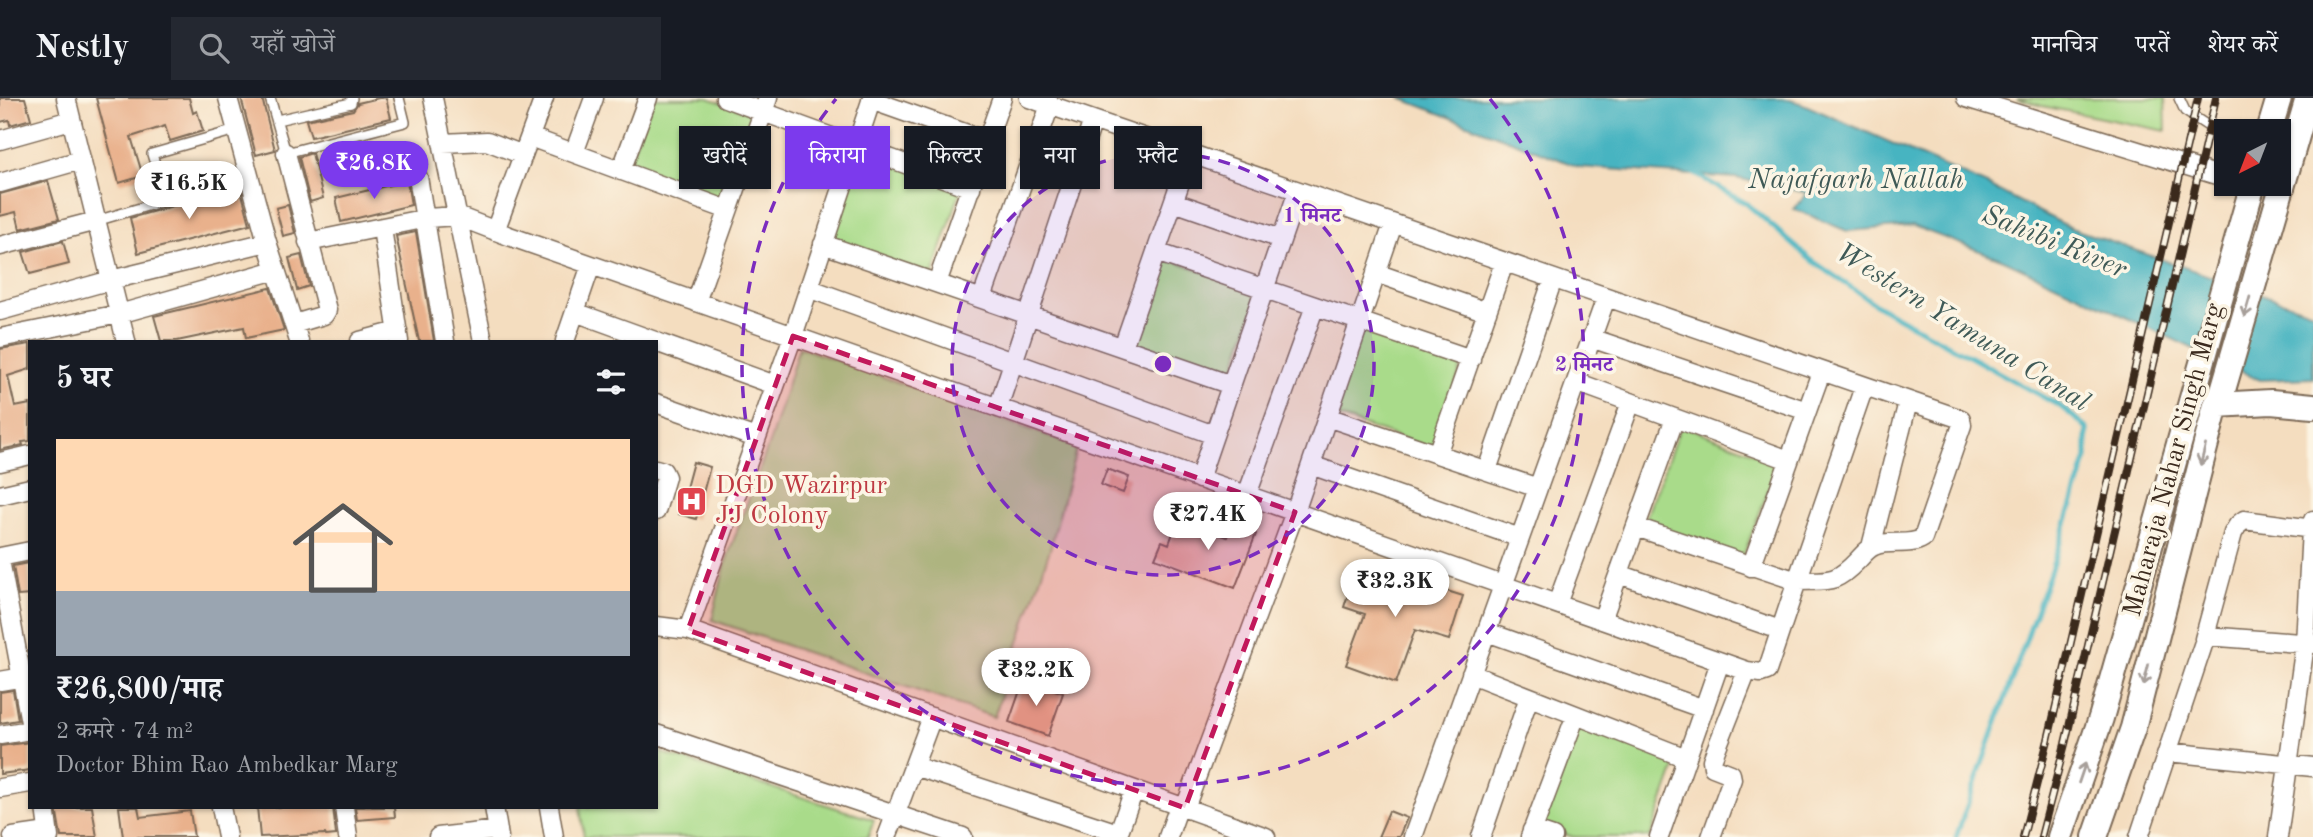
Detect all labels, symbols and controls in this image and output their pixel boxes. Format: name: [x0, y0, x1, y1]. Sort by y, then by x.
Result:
search box: [171, 17, 661, 80]
icon: search: [195, 29, 233, 67]
text: Nestly: [35, 32, 129, 65]
text: यहाँ खोजें: [251, 32, 335, 58]
text: मानचित्र: [2032, 34, 2097, 58]
text: परतें: [2135, 34, 2170, 58]
text: शेयर करें: [2208, 34, 2278, 58]
north arrow: [2214, 119, 2291, 196]
map controls: [2214, 119, 2291, 196]
chip: खरीदें: [679, 126, 771, 189]
chip: किराया: [785, 126, 890, 189]
chip: फ़िल्टर: [904, 126, 1006, 189]
chip: नया: [1020, 126, 1100, 189]
chip: फ़्लैट: [1114, 126, 1202, 189]
pin: ₹26.8K: [317, 141, 431, 201]
text: ₹26.8K: [335, 152, 413, 175]
pin: ₹16.5K: [132, 162, 246, 221]
water label: Najafgarh Nallah: [1747, 167, 1964, 195]
text: ₹16.5K: [150, 172, 228, 195]
water label: Sahibi River: [1978, 201, 2131, 285]
text: 1 मिनट: [1283, 203, 1343, 227]
water label: Western Yamuna Canal: [1830, 238, 2094, 418]
one-way arrow: [2239, 296, 2252, 318]
street label: Maharaja Nahar Singh Marg: [2120, 300, 2228, 620]
centre of rings: [1151, 352, 1175, 376]
text: 2 मिनट: [1555, 352, 1615, 376]
icon: filters: [592, 363, 630, 401]
text: 5 घर: [56, 364, 112, 394]
one-way arrow: [2196, 443, 2209, 466]
place label: DGD Wazirpur JJ Colony: [715, 473, 888, 529]
hospital icon: DGD Wazirpur JJ Colony: [675, 484, 709, 518]
icon: home: [280, 485, 406, 611]
pin: ₹27.4K: [1151, 492, 1265, 552]
text: ₹27.4K: [1169, 503, 1247, 526]
pin: ₹32.3K: [1338, 560, 1452, 619]
text: ₹32.3K: [1356, 570, 1434, 593]
pin: ₹32.2K: [979, 648, 1093, 708]
text: ₹32.2K: [997, 659, 1075, 682]
one-way arrow: [2139, 663, 2152, 686]
text: ₹26,800/माह: [56, 675, 222, 705]
text: 2 कमरे · 74 m²: [56, 720, 193, 743]
text: Doctor Bhim Rao Ambedkar Marg: [56, 754, 398, 777]
one-way arrow: [2077, 762, 2089, 784]

